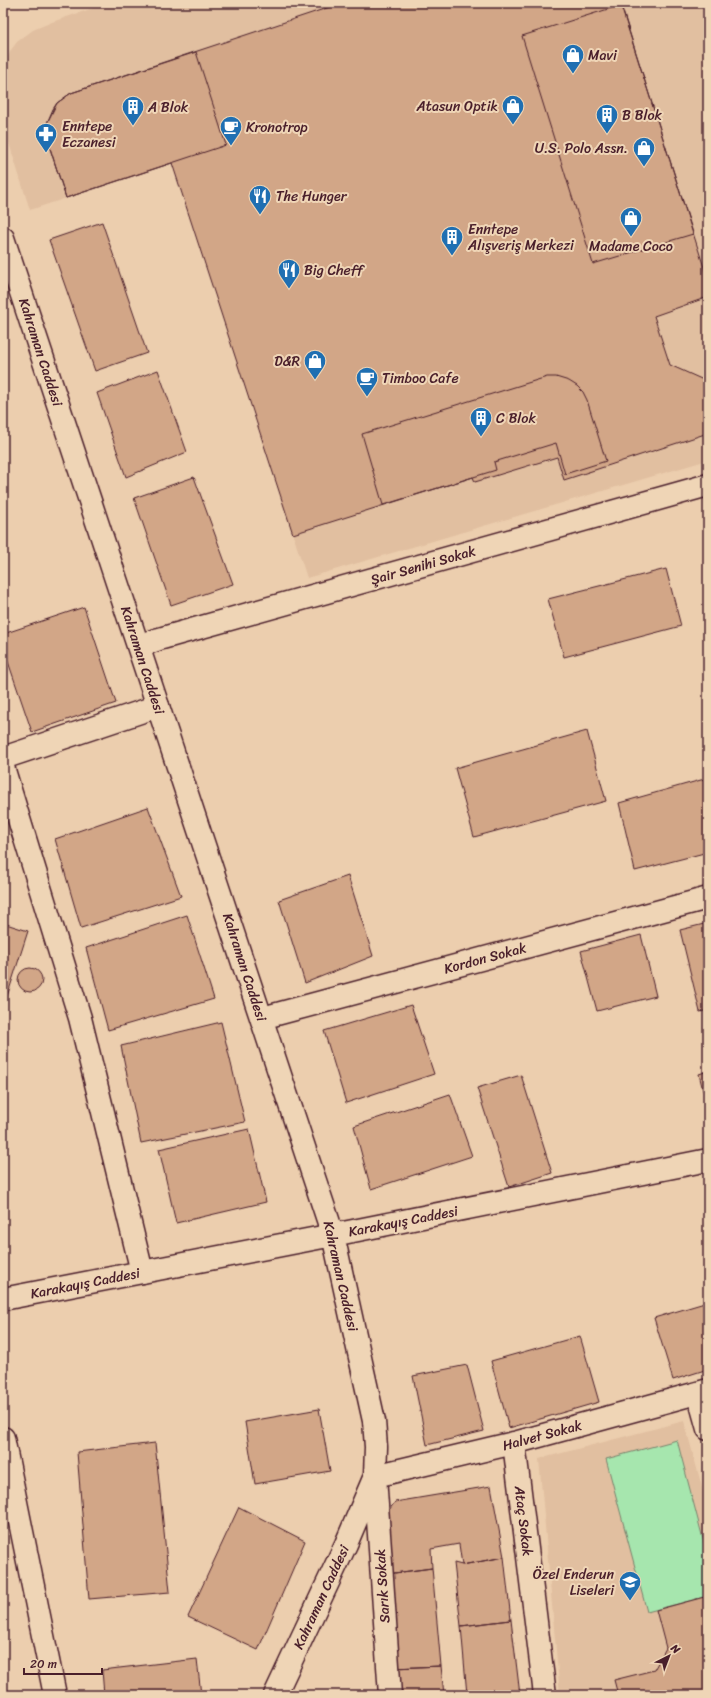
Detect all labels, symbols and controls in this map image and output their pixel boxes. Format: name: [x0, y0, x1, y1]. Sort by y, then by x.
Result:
shop icon: Mavi: [560, 42, 586, 75]
place label: Mavi: [588, 43, 618, 68]
shop icon: Atasun Optik: [500, 93, 526, 126]
building icon: A Blok: [120, 94, 146, 127]
place label: Atasun Optik: [416, 94, 498, 119]
place label: A Blok: [147, 95, 189, 120]
building icon: B Blok: [594, 102, 620, 135]
place label: B Blok: [622, 103, 663, 128]
place label: Enntepe Eczanesi: [62, 114, 117, 155]
cafe icon: Kronotrop: [218, 114, 244, 147]
place label: Kronotrop: [246, 115, 308, 140]
pharmacy icon: Enntepe Eczanesi: [33, 121, 59, 154]
shop icon: U.S. Polo Assn.: [631, 135, 657, 168]
place label: U.S. Polo Assn.: [535, 136, 628, 161]
restaurant icon: The Hunger: [247, 183, 273, 216]
place label: The Hunger: [276, 184, 348, 209]
shop icon: Madame Coco: [618, 205, 644, 238]
place label: Enntepe Alışveriş Merkezi: [467, 217, 575, 258]
building icon: Enntepe Alışveriş Merkezi: [439, 224, 465, 257]
place label: Madame Coco: [589, 234, 673, 259]
restaurant icon: Big Cheff: [276, 257, 302, 290]
place label: Big Cheff: [304, 258, 366, 283]
street label: Kahraman Caddesi: [11, 295, 70, 411]
shop icon: D&R: [302, 348, 328, 381]
place label: D&R: [274, 349, 300, 374]
cafe icon: Timboo Cafe: [354, 365, 380, 398]
place label: Timboo Cafe: [382, 366, 459, 391]
building icon: C Blok: [468, 405, 494, 438]
place label: C Blok: [496, 406, 536, 431]
street label: Şair Senihi Sokak: [368, 538, 479, 592]
street label: Kahraman Caddesi: [113, 603, 172, 719]
street label: Kahraman Caddesi: [215, 910, 274, 1026]
street label: Kordon Sokak: [441, 935, 530, 982]
street label: Karakayış Caddesi: [346, 1198, 461, 1244]
street label: Kahraman Caddesi: [316, 1218, 366, 1335]
street label: Karakayış Caddesi: [28, 1260, 143, 1306]
street label: Halvet Sokak: [500, 1413, 585, 1458]
street label: Ataç Sokak: [507, 1483, 540, 1558]
street label: Kahraman Caddesi: [286, 1540, 357, 1654]
street label: Sarık Sokak: [367, 1548, 398, 1624]
place label: Özel Enderun Liseleri: [533, 1562, 615, 1603]
school or university icon: Özel Enderun Liseleri: [617, 1569, 643, 1602]
north arrow: [649, 1636, 689, 1676]
text: N: [665, 1639, 685, 1659]
scale bar: [24, 1650, 102, 1676]
text: 20 m: [30, 1653, 57, 1675]

